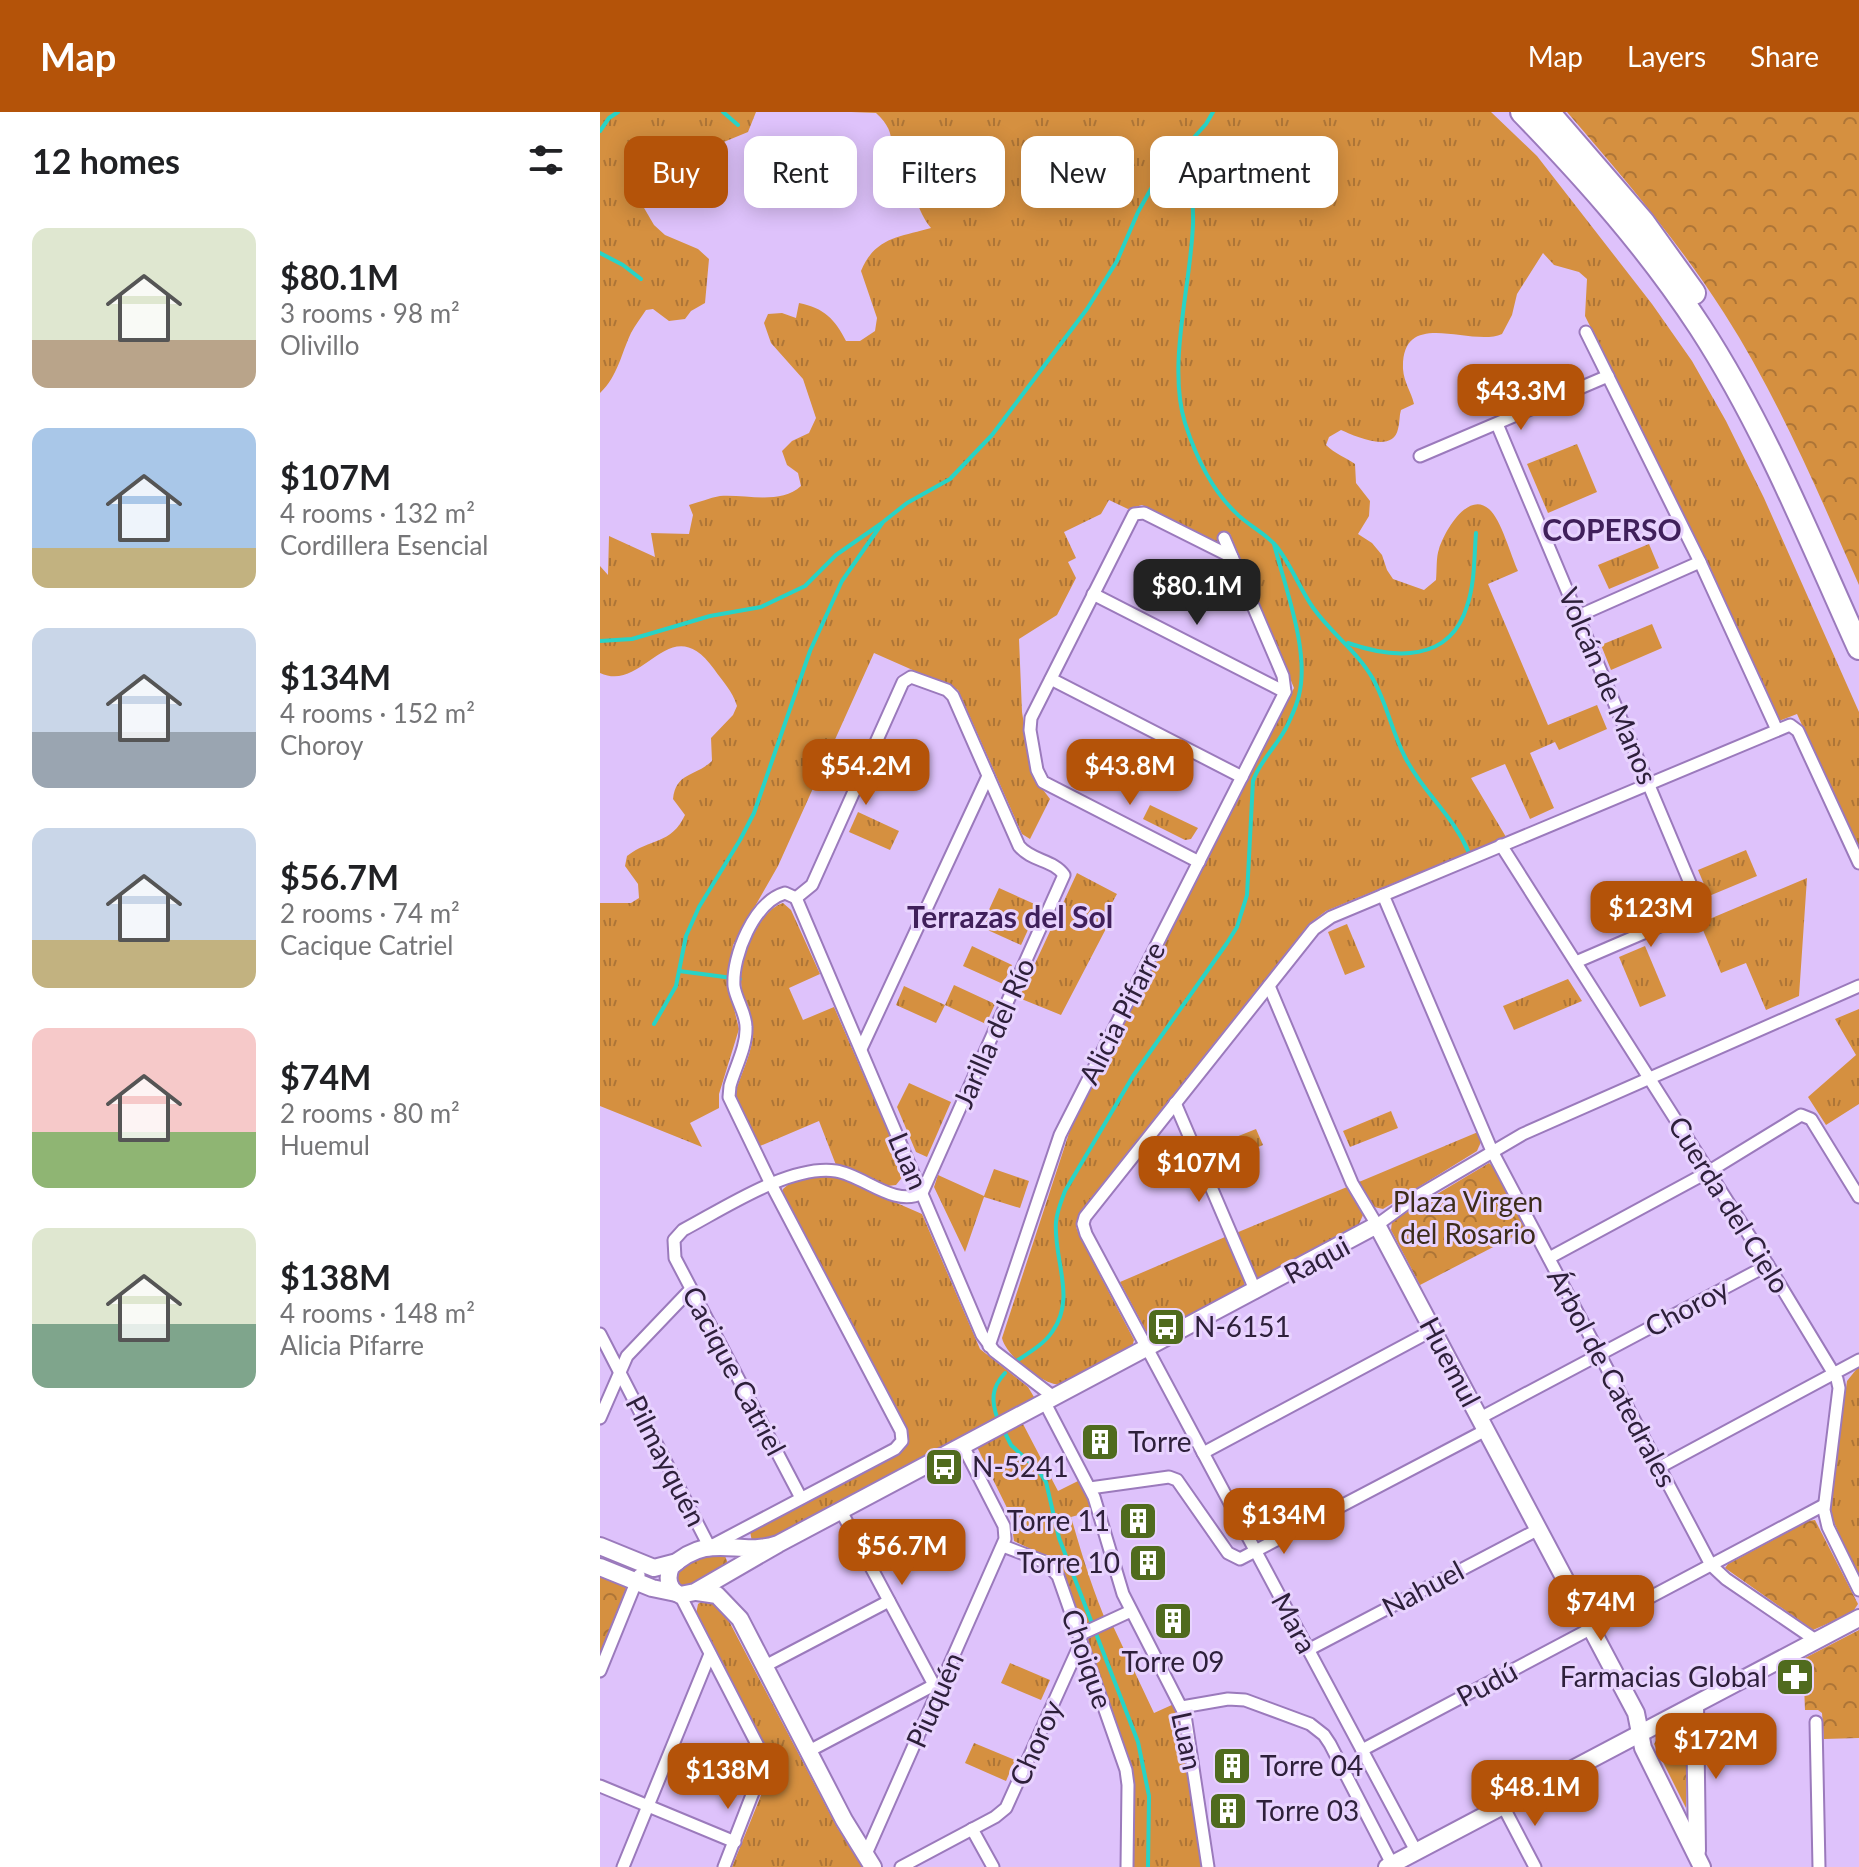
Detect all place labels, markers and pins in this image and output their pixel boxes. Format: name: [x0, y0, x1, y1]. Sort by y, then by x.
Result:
pin: $43.3M: [1456, 364, 1586, 432]
pin: $80.1M: [1132, 559, 1262, 627]
pin: $54.2M: [801, 739, 931, 807]
pin: $43.8M: [1065, 739, 1195, 807]
pin: $123M: [1595, 881, 1707, 949]
pin: $107M: [1143, 1136, 1255, 1204]
bus stop icon: N-6151: [1145, 1306, 1187, 1348]
place label: N-6151: [1194, 1309, 1291, 1343]
building icon: Torre: [1079, 1421, 1121, 1463]
place label: Torre: [1128, 1424, 1192, 1458]
bus stop icon: N-5241: [923, 1446, 965, 1488]
place label: N-5241: [972, 1449, 1069, 1483]
pin: $134M: [1228, 1488, 1340, 1556]
building icon: Torre 11: [1117, 1500, 1159, 1542]
place label: Torre 11: [1007, 1503, 1110, 1537]
pin: $56.7M: [837, 1519, 967, 1587]
building icon: Torre 10: [1127, 1542, 1169, 1584]
place label: Torre 10: [1017, 1545, 1120, 1579]
pin: $74M: [1554, 1575, 1648, 1643]
building icon: Torre 09: [1152, 1600, 1194, 1642]
place label: Torre 09: [1121, 1644, 1225, 1678]
pharmacy icon: Farmacias Global: [1774, 1656, 1816, 1698]
place label: Farmacias Global: [1560, 1659, 1767, 1693]
pin: $172M: [1660, 1713, 1772, 1781]
pin: $138M: [672, 1743, 784, 1811]
building icon: Torre 04: [1211, 1745, 1253, 1787]
place label: Torre 04: [1260, 1748, 1363, 1782]
pin: $48.1M: [1470, 1760, 1600, 1828]
building icon: Torre 03: [1207, 1790, 1249, 1832]
place label: Torre 03: [1256, 1793, 1359, 1827]

